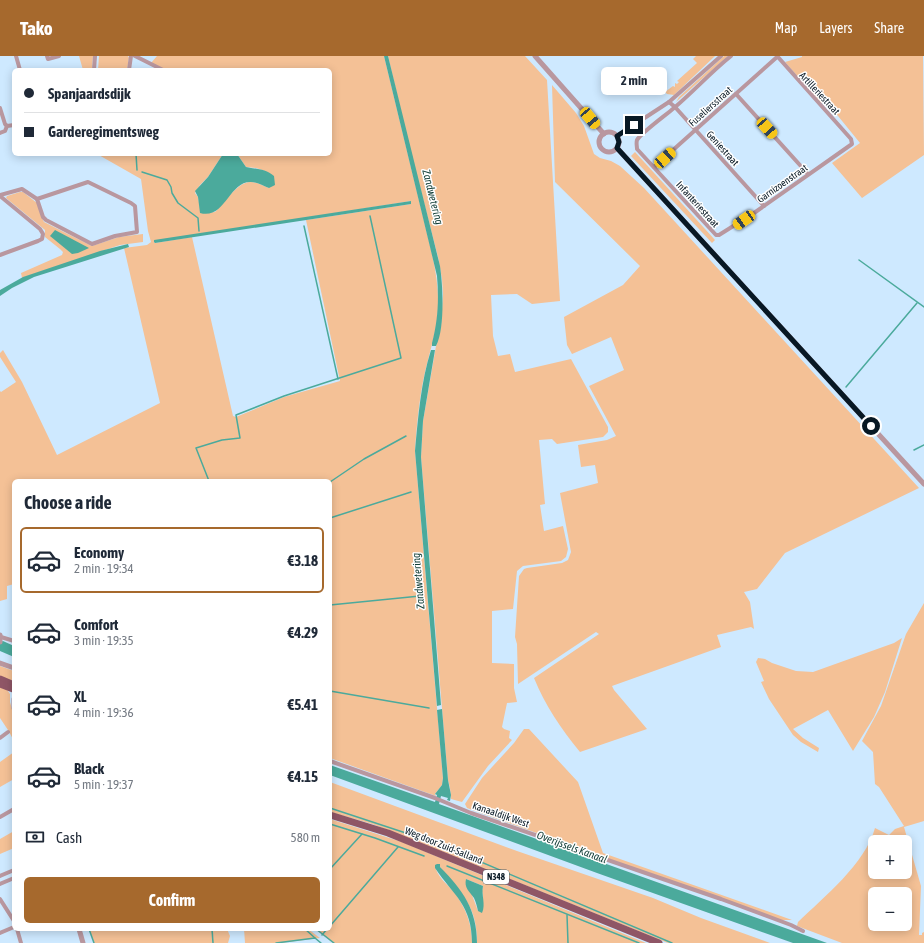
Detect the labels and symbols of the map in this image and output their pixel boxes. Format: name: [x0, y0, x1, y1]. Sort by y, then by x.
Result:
callout: 2 min: [601, 67, 667, 95]
street label: Artilleriestraat: [797, 70, 842, 117]
street label: Fuseliersstraat: [687, 84, 734, 129]
car: [578, 105, 602, 131]
car: [755, 115, 779, 141]
route end: [625, 116, 643, 134]
street label: Geniestraat: [704, 129, 741, 168]
car: [652, 146, 678, 170]
street label: Garnizoenstraat: [755, 162, 810, 205]
water label: Zandwetering: [420, 168, 446, 226]
street label: Infanteriestraat: [674, 179, 721, 230]
car: [731, 208, 757, 232]
route start: [862, 417, 880, 435]
water label: Zandwetering: [410, 552, 426, 610]
street label: Kanaaldijk West: [471, 800, 531, 829]
street label: Weg door Zuid-Salland: [403, 825, 485, 866]
water label: Overijssels Kanaal: [535, 829, 609, 865]
road number: N348: [483, 870, 509, 884]

